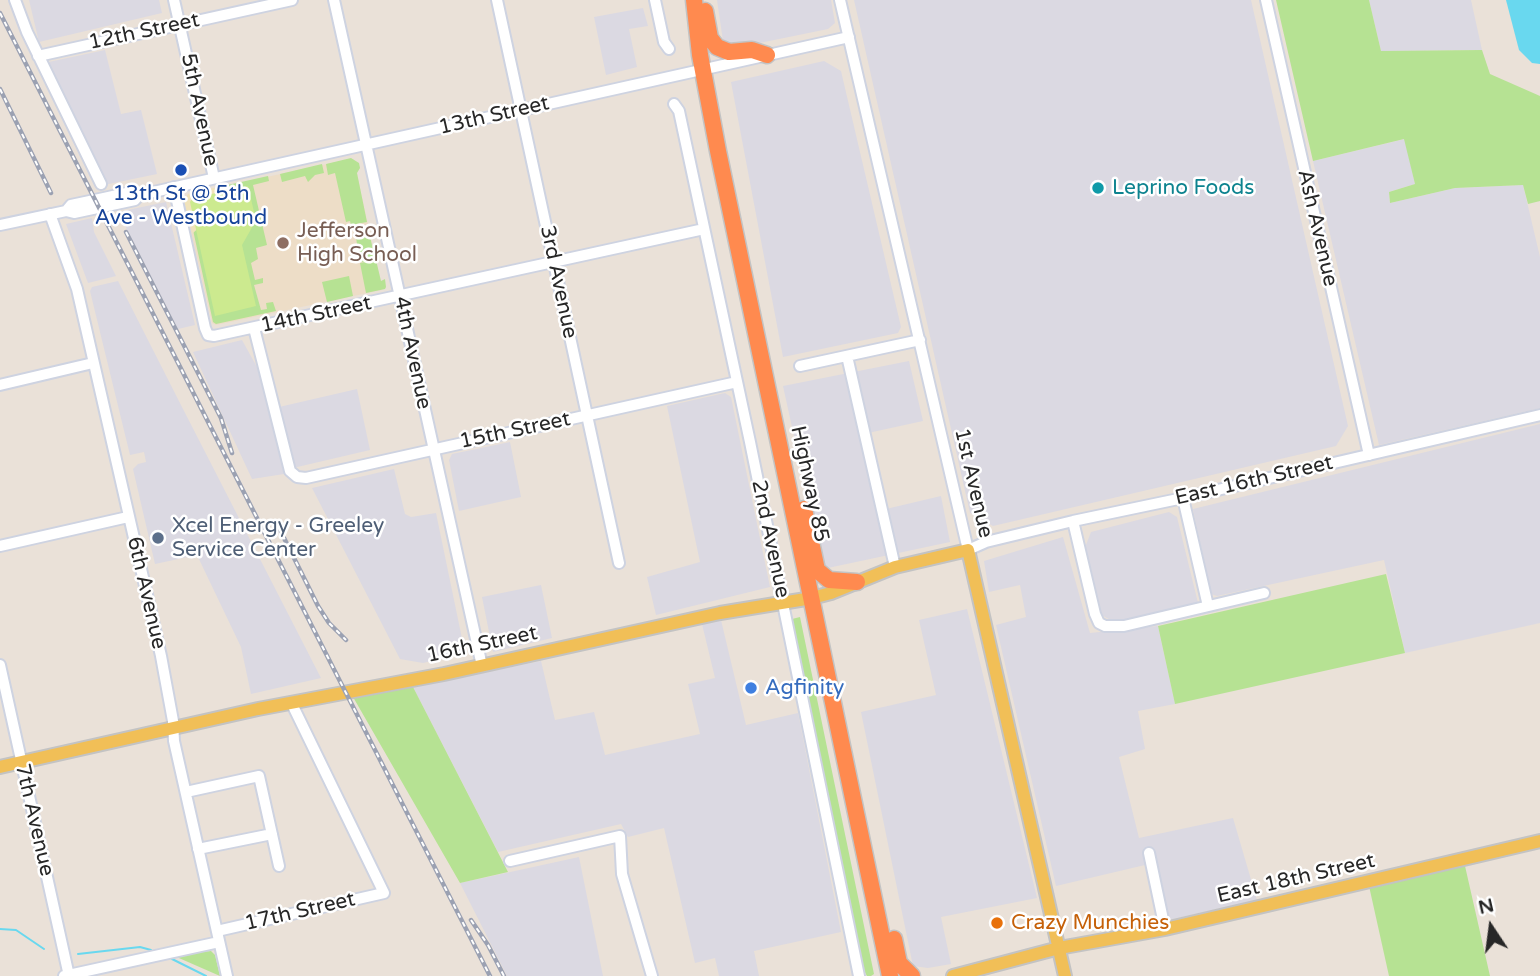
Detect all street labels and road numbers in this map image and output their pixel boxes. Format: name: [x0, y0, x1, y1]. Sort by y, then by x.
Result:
street label: 12th Street: [86, 8, 202, 56]
street label: 5th Avenue: [175, 51, 223, 169]
street label: 13th Street: [436, 91, 552, 141]
street label: Ash Avenue: [1291, 167, 1343, 289]
street label: 3rd Avenue: [534, 223, 582, 341]
street label: 14th Street: [258, 291, 374, 339]
street label: 4th Avenue: [388, 294, 436, 412]
street label: 15th Street: [457, 407, 573, 455]
street label: Highway 85: [784, 424, 834, 544]
street label: 1st Avenue: [948, 426, 998, 540]
street label: East 16th Street: [1173, 451, 1335, 511]
street label: 2nd Avenue: [745, 478, 795, 600]
street label: 6th Avenue: [121, 534, 171, 652]
street label: 16th Street: [424, 621, 540, 669]
street label: 7th Avenue: [9, 761, 59, 879]
street label: East 18th Street: [1215, 849, 1377, 909]
street label: 17th Street: [242, 887, 358, 937]

